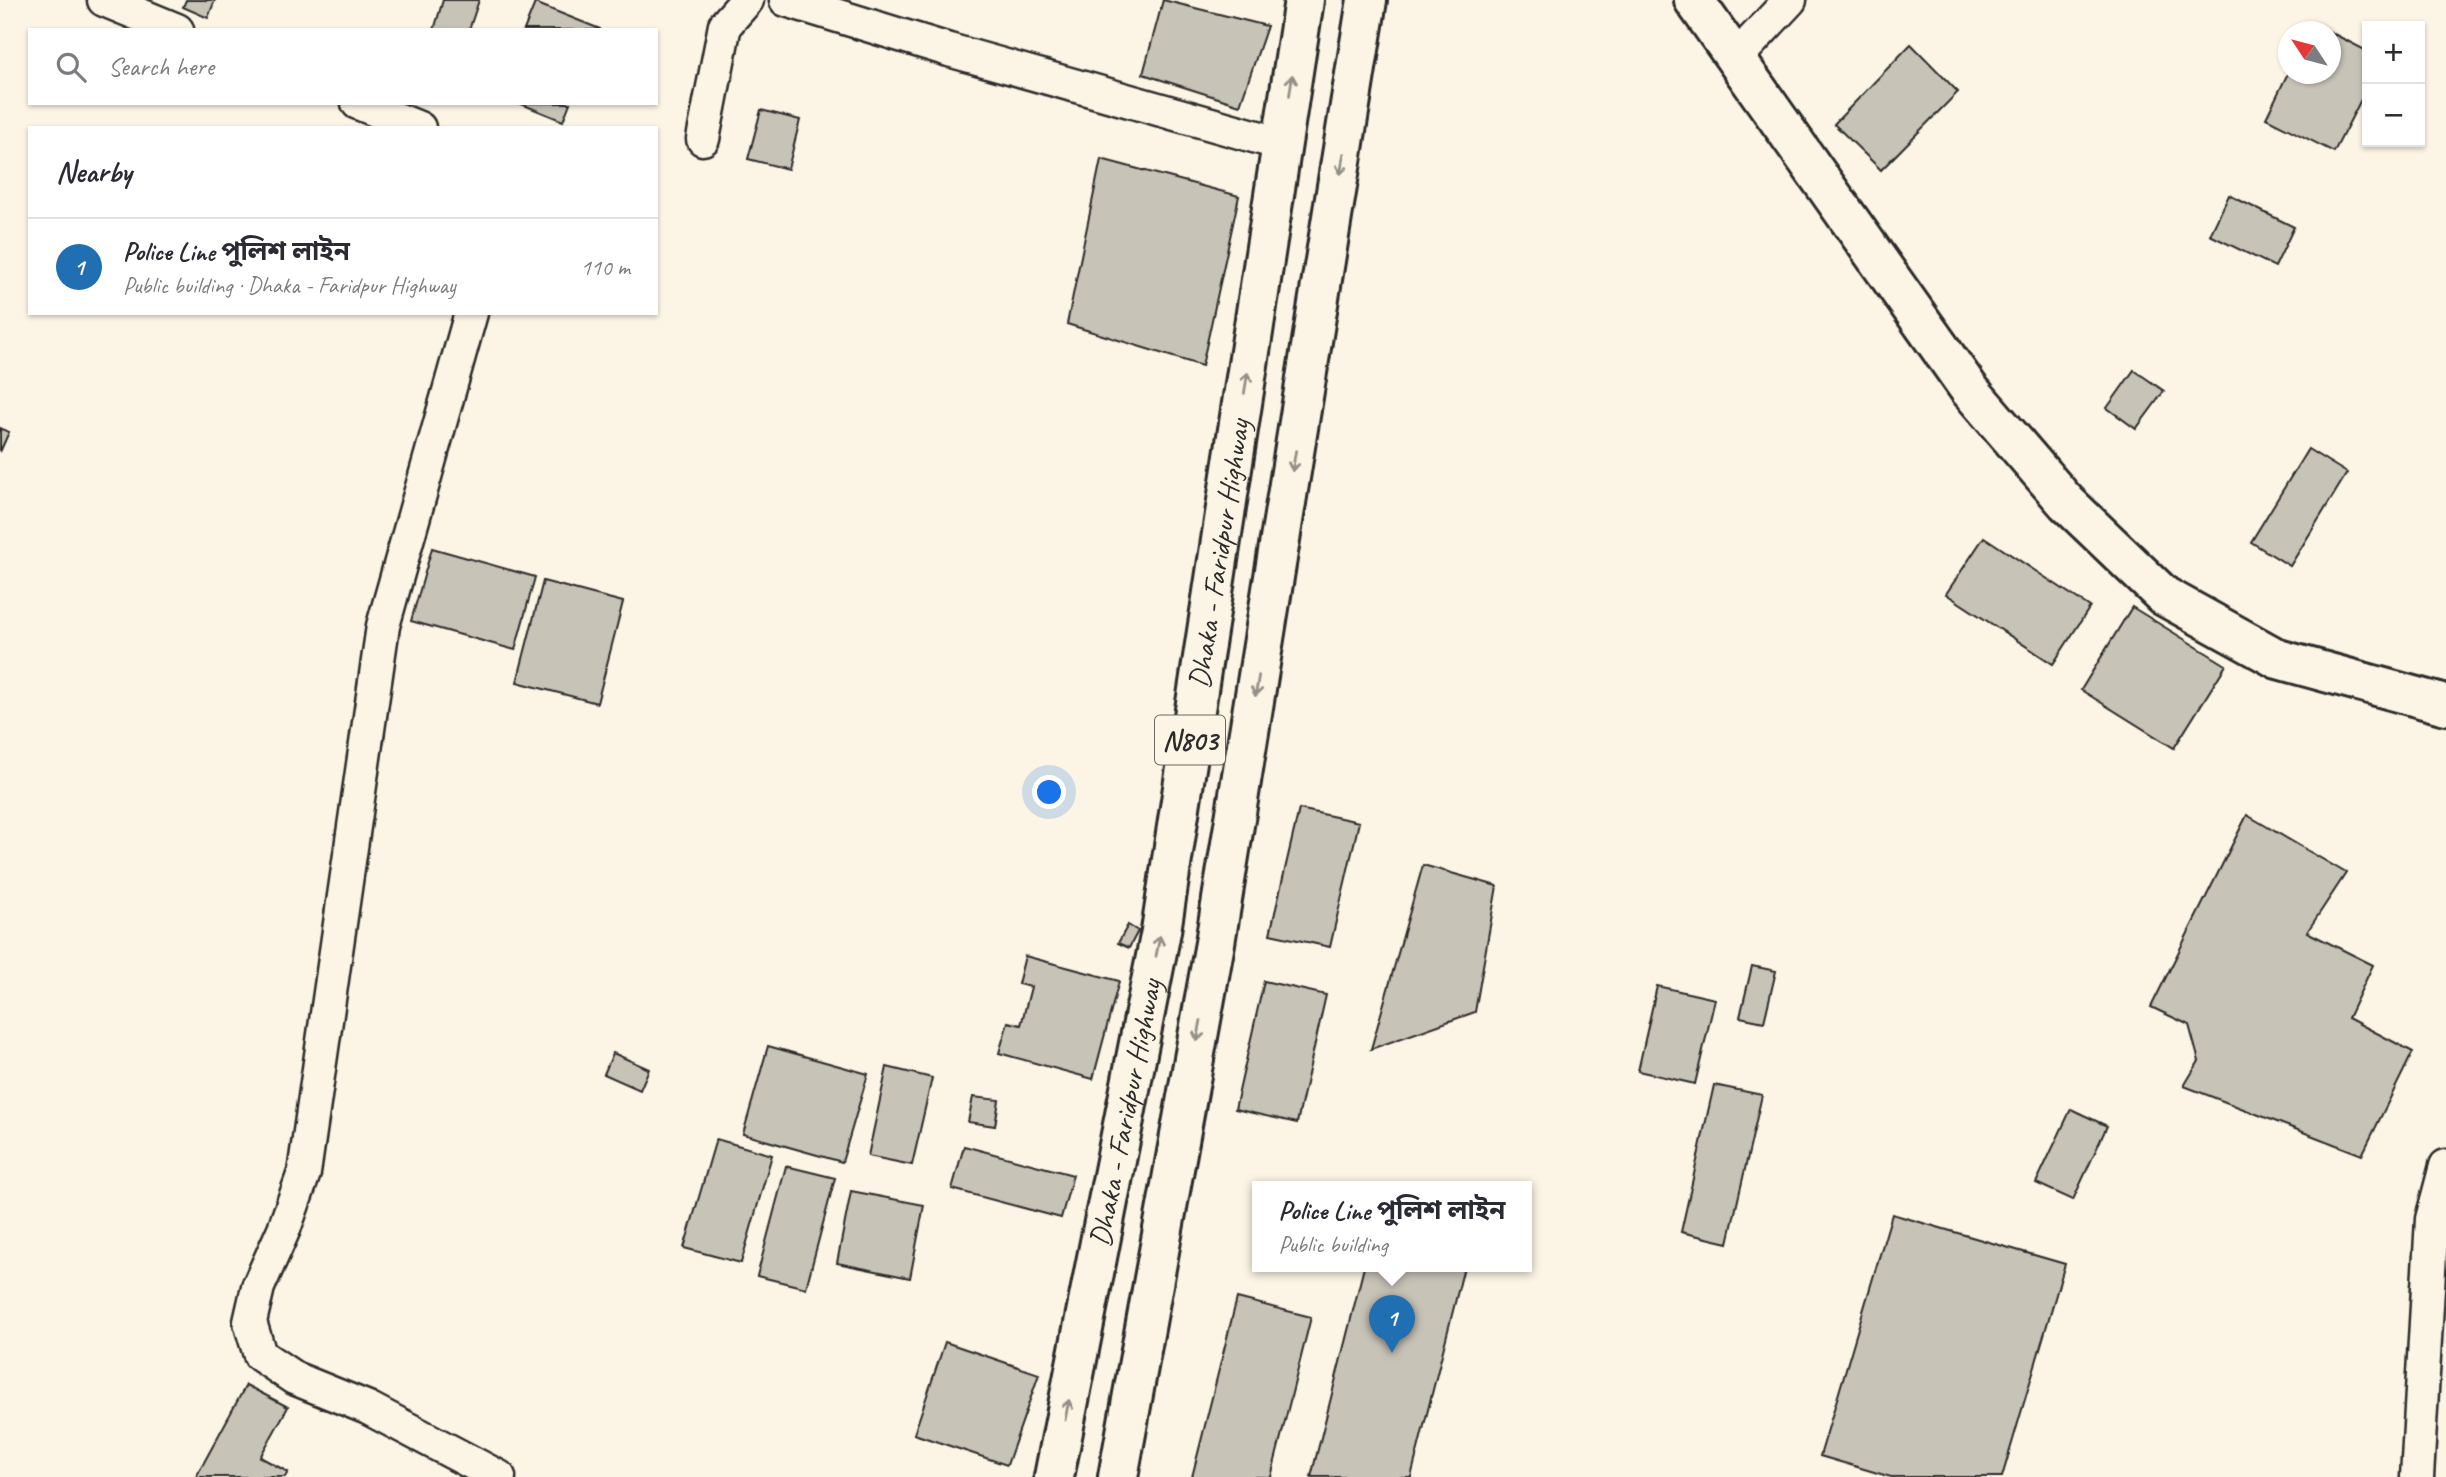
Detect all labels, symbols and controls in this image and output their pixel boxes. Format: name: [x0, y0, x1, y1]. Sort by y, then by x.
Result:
north arrow: [2278, 21, 2341, 84]
map controls: [2362, 21, 2425, 147]
button: +: [2362, 21, 2425, 84]
search box: [28, 28, 658, 105]
icon: search: [52, 48, 90, 86]
text: Search here: [108, 50, 214, 83]
one-way arrow: [1285, 74, 1298, 97]
button: −: [2362, 84, 2425, 147]
one-way arrow: [1335, 152, 1348, 175]
text: Nearby: [56, 153, 132, 191]
text: Police Line পুলিশ লাইন: [123, 235, 350, 268]
text: 1: [74, 253, 84, 282]
text: 110 m: [581, 253, 630, 282]
text: Public building · Dhaka - Faridpur Highway: [123, 271, 456, 300]
one-way arrow: [1240, 372, 1253, 395]
street label: Dhaka - Faridpur Highway: [1180, 415, 1259, 691]
one-way arrow: [1287, 449, 1300, 472]
one-way arrow: [1250, 674, 1263, 697]
road number: N803: [1155, 716, 1225, 764]
your location: [1032, 775, 1066, 809]
one-way arrow: [1152, 935, 1165, 958]
street label: Dhaka - Faridpur Highway: [1081, 974, 1170, 1250]
one-way arrow: [1192, 1019, 1205, 1042]
popup: [1252, 1181, 1532, 1272]
text: Police Line পুলিশ লাইন: [1279, 1194, 1505, 1227]
text: Public building: [1279, 1230, 1388, 1259]
pin: 1: [1369, 1295, 1415, 1353]
one-way arrow: [1061, 1399, 1075, 1422]

